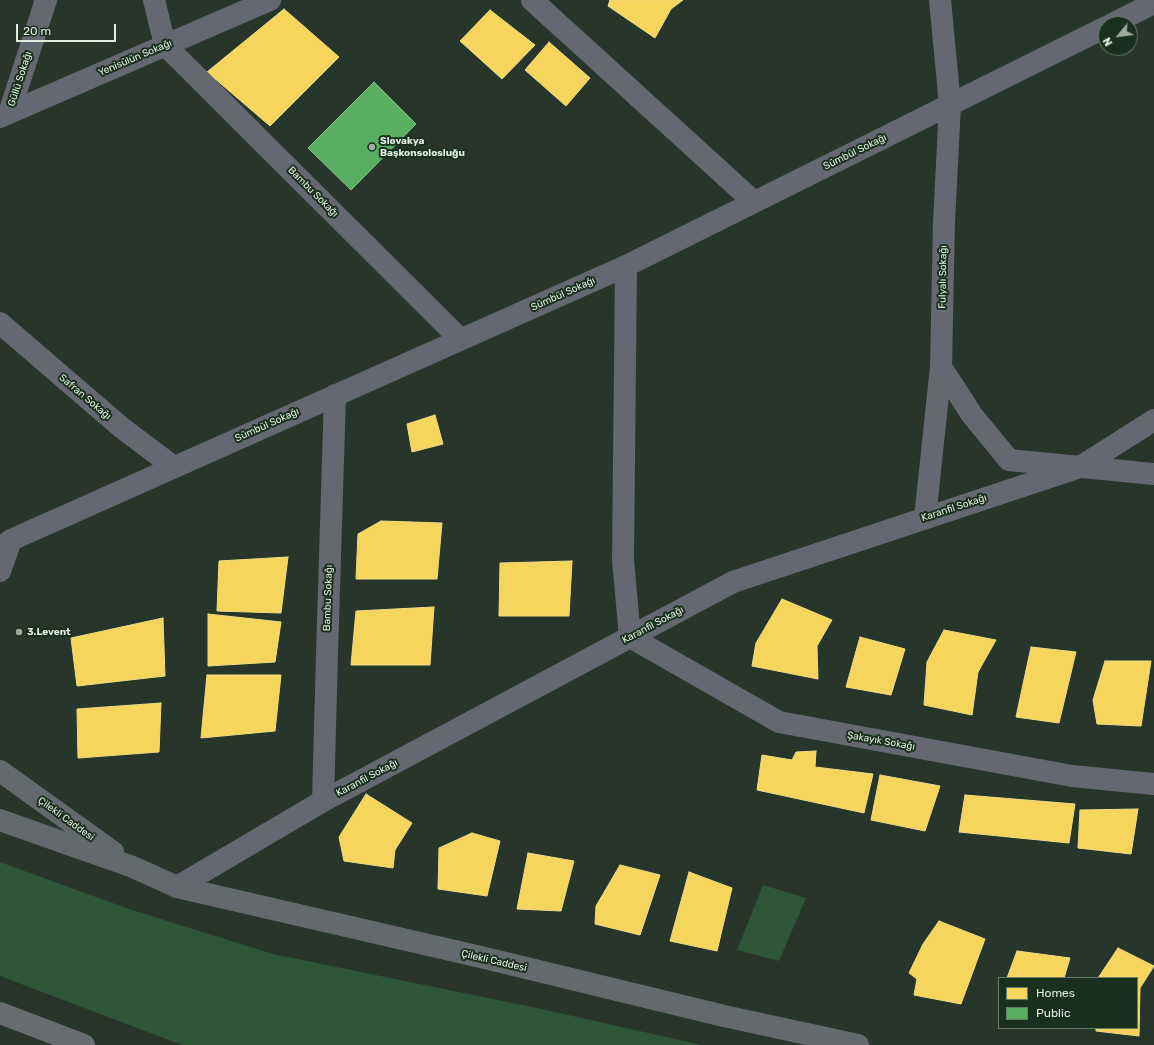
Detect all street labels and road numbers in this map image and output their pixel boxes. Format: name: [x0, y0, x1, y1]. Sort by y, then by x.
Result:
street label: Yenisülün Sokağı: [96, 37, 174, 79]
street label: Güllü Sokağı: [5, 50, 35, 108]
street label: Sümbül Sokağı: [821, 132, 889, 172]
street label: Bambu Sokağı: [285, 164, 341, 220]
street label: Fulyalı Sokağı: [936, 245, 950, 309]
street label: Sümbül Sokağı: [529, 275, 597, 313]
street label: Safran Sokağı: [57, 372, 113, 422]
street label: Sümbül Sokağı: [233, 406, 301, 444]
street label: Karanfil Sokağı: [920, 492, 988, 524]
street label: Bambu Sokağı: [321, 565, 335, 631]
street label: Karanfil Sokağı: [620, 604, 686, 646]
street label: Şakayık Sokağı: [846, 729, 916, 753]
street label: Karanfil Sokağı: [334, 757, 400, 799]
street label: Çilekli Caddesi: [35, 795, 97, 843]
street label: Çilekli Caddesi: [460, 948, 528, 974]

